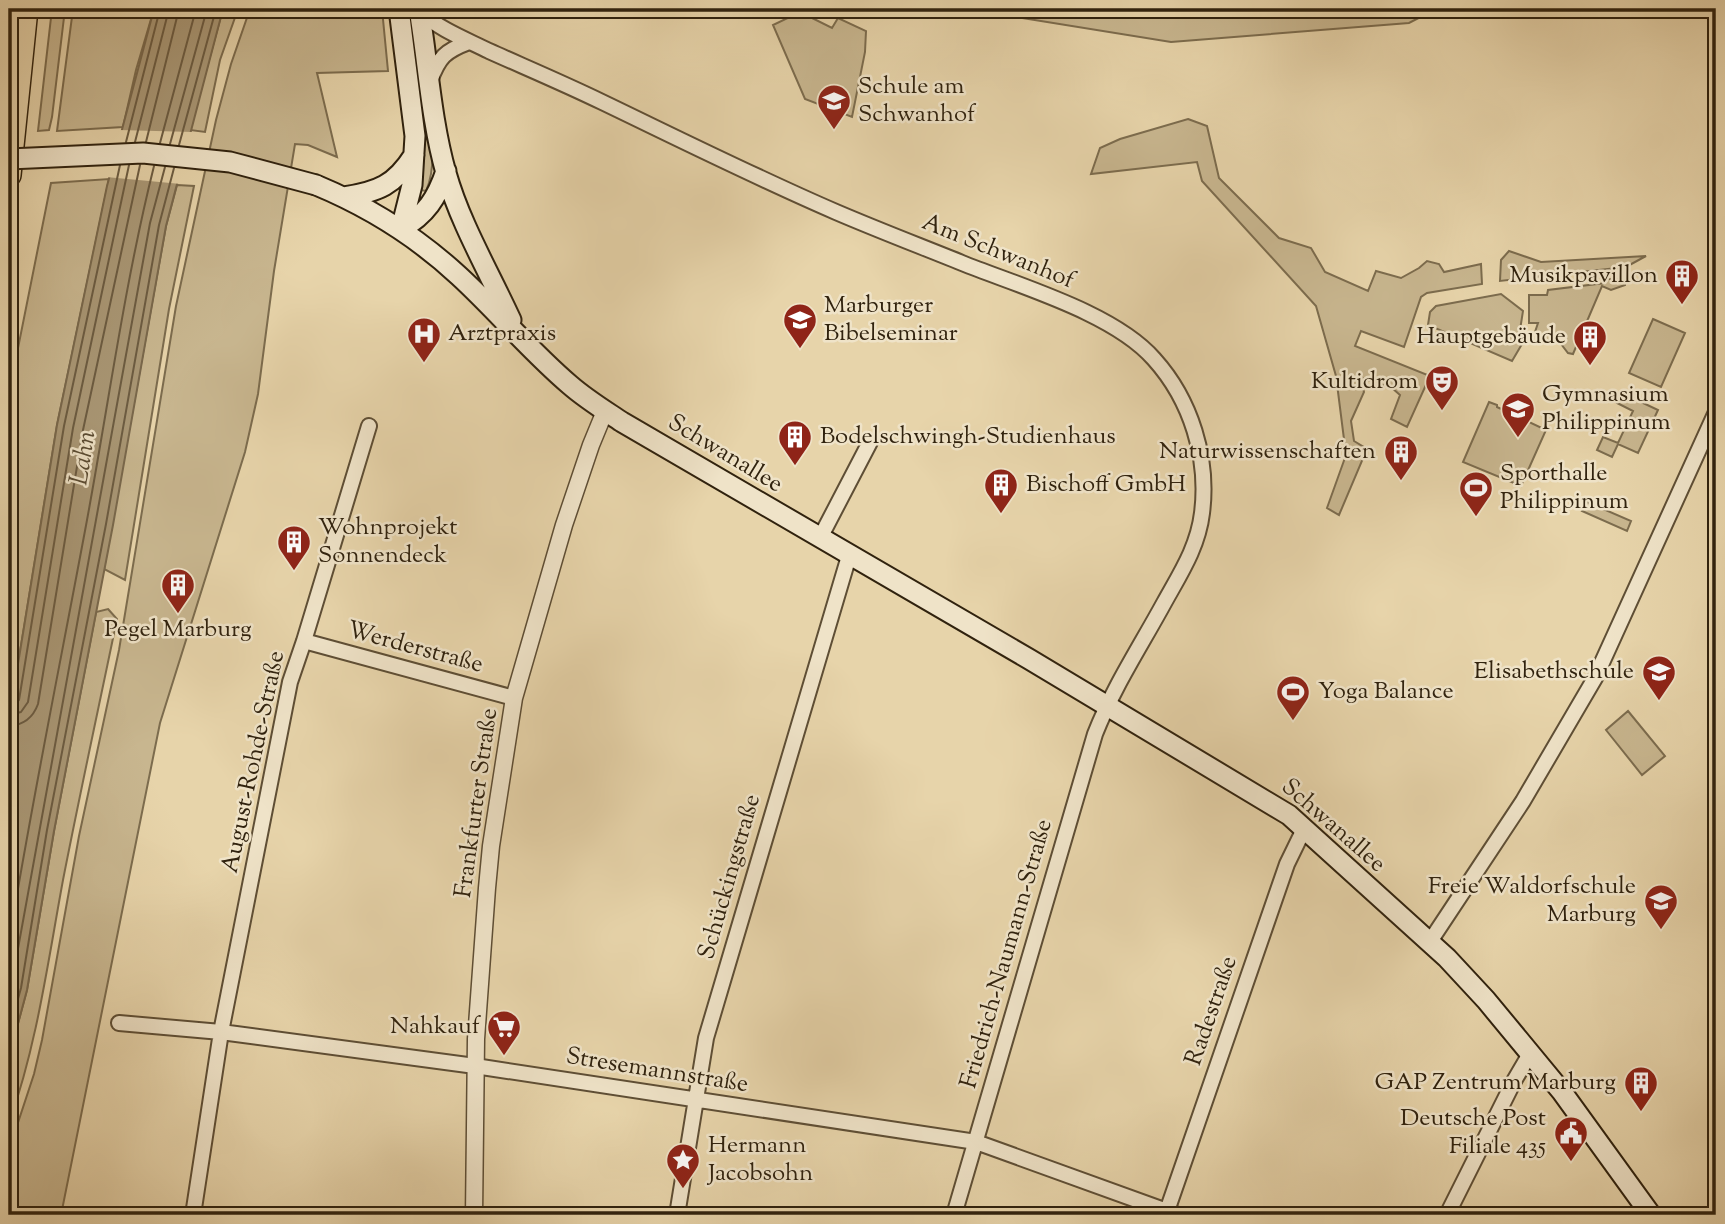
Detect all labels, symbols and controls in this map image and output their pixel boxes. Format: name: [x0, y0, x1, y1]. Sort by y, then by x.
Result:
place label: Schule am Schwanhof: [858, 70, 977, 132]
school or university icon: Schule am Schwanhof: [815, 82, 853, 131]
street label: Am Schwanhof: [917, 206, 1081, 299]
building icon: Musikpavillon: [1663, 257, 1701, 306]
place label: Musikpavillon: [1510, 259, 1658, 293]
place label: Marburger Bibelseminar: [824, 289, 958, 351]
school or university icon: Marburger Bibelseminar: [781, 301, 819, 350]
hospital icon: Arztpraxis: [405, 315, 443, 364]
place label: Arztpraxis: [448, 317, 556, 351]
building icon: Hauptgebäude: [1571, 318, 1609, 367]
place label: Hauptgebäude: [1416, 320, 1566, 354]
theatre icon: Kultidrom: [1423, 363, 1461, 412]
place label: Kultidrom: [1311, 365, 1418, 399]
place label: Gymnasium Philippinum: [1542, 378, 1671, 440]
school or university icon: Gymnasium Philippinum: [1499, 390, 1537, 439]
street label: Schwanallee: [661, 406, 789, 502]
building icon: Bodelschwingh-Studienhaus: [776, 418, 814, 467]
place label: Bodelschwingh-Studienhaus: [820, 420, 1116, 454]
water label: Lahn: [61, 428, 107, 488]
building icon: Naturwissenschaften: [1382, 433, 1420, 482]
place label: Naturwissenschaften: [1159, 435, 1376, 469]
place label: Sporthalle Philippinum: [1500, 457, 1629, 519]
building icon: Bischoff GmbH: [982, 466, 1020, 515]
place label: Bischoff GmbH: [1026, 468, 1186, 502]
sports icon: Sporthalle Philippinum: [1457, 469, 1495, 518]
place label: Wohnprojekt Sonnendeck: [318, 511, 457, 573]
building icon: Wohnprojekt Sonnendeck: [275, 523, 313, 572]
building icon: Pegel Marburg: [159, 566, 197, 615]
place label: Pegel Marburg: [104, 613, 252, 647]
street label: Werderstraße: [343, 614, 487, 682]
street label: August-Rohde-Straße: [214, 648, 294, 876]
school or university icon: Elisabethschule: [1640, 653, 1678, 702]
place label: Elisabethschule: [1474, 655, 1634, 689]
sports icon: Yoga Balance: [1274, 673, 1312, 722]
place label: Yoga Balance: [1318, 675, 1454, 709]
street label: Frankfurter Straße: [447, 706, 507, 900]
street label: Schwanallee: [1273, 771, 1393, 881]
street label: Schückingstraße: [690, 790, 770, 964]
street label: Friedrich-Naumann-Straße: [952, 816, 1062, 1092]
place label: Freie Waldorfschule Marburg: [1428, 870, 1636, 932]
school or university icon: Freie Waldorfschule Marburg: [1642, 882, 1680, 931]
street label: Radestraße: [1177, 952, 1247, 1070]
supermarket icon: Nahkauf: [485, 1008, 523, 1057]
place label: Nahkauf: [390, 1010, 482, 1044]
street label: Stresemannstraße: [563, 1040, 751, 1102]
building icon: GAP Zentrum Marburg: [1622, 1064, 1660, 1113]
place label: GAP Zentrum Marburg: [1374, 1066, 1616, 1100]
place label: Deutsche Post Filiale 435: [1400, 1102, 1546, 1164]
public building icon: Deutsche Post Filiale 435: [1552, 1114, 1590, 1163]
place label: Hermann Jacobsohn: [706, 1129, 813, 1191]
place icon: Hermann Jacobsohn: [664, 1141, 702, 1190]

